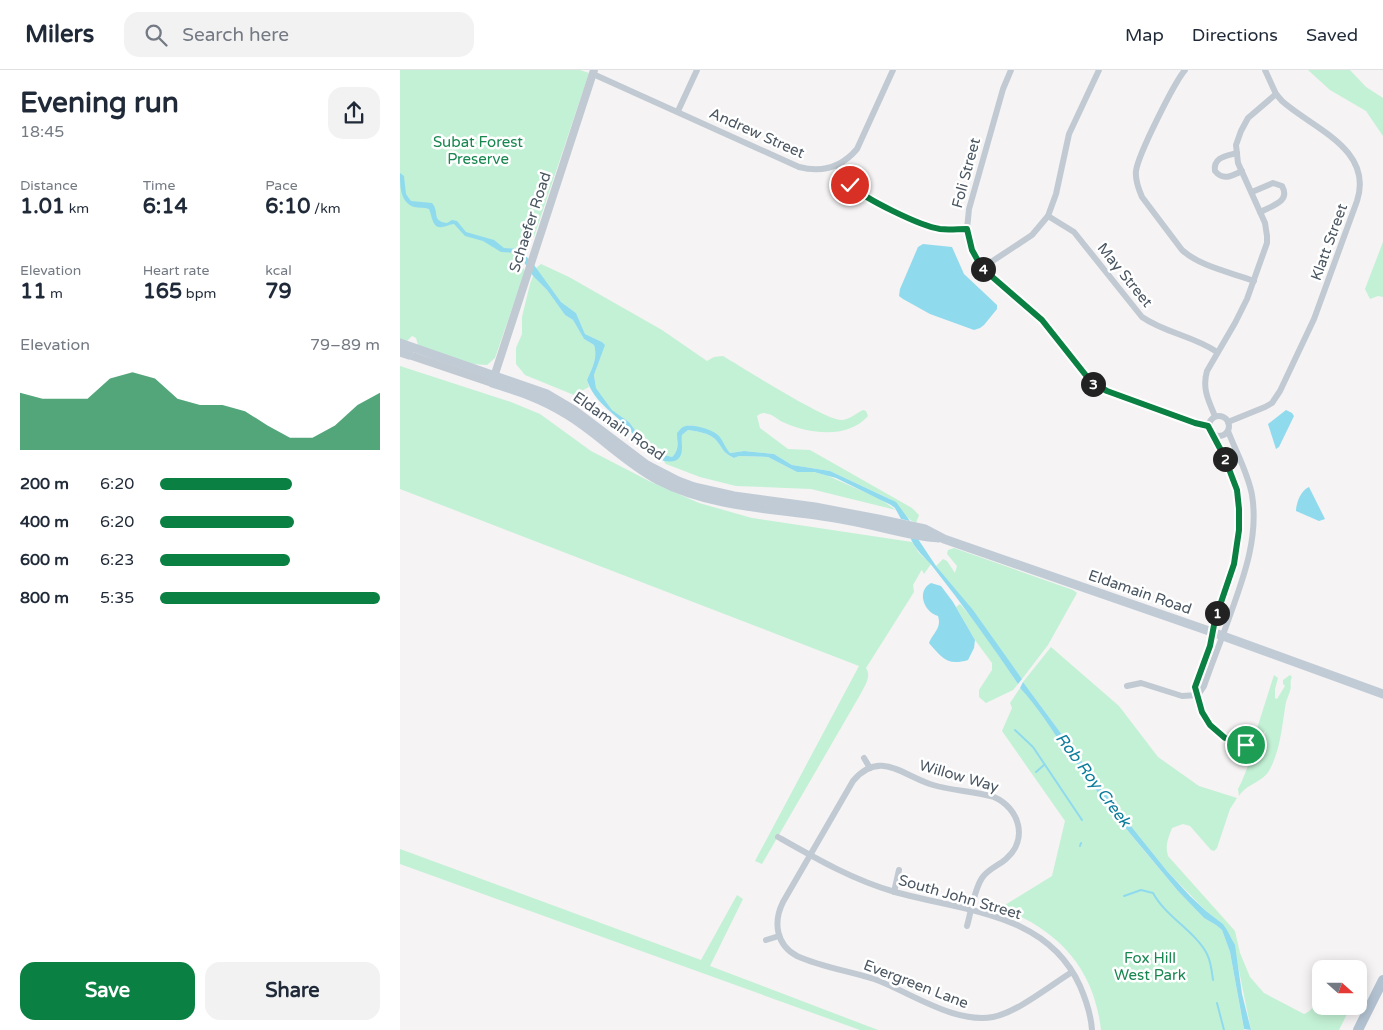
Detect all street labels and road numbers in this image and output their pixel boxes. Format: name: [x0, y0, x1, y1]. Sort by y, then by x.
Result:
street label: Andrew Street: [707, 104, 808, 162]
street label: Foli Street: [948, 136, 984, 210]
street label: Schaefer Road: [505, 170, 555, 274]
street label: Klatt Street: [1307, 201, 1351, 283]
street label: May Street: [1094, 239, 1157, 311]
street label: Eldamain Road: [570, 388, 668, 464]
street label: Eldamain Road: [1086, 566, 1194, 618]
street label: Willow Way: [917, 756, 1001, 796]
street label: South John Street: [896, 871, 1024, 923]
street label: Evergreen Lane: [861, 956, 971, 1012]

